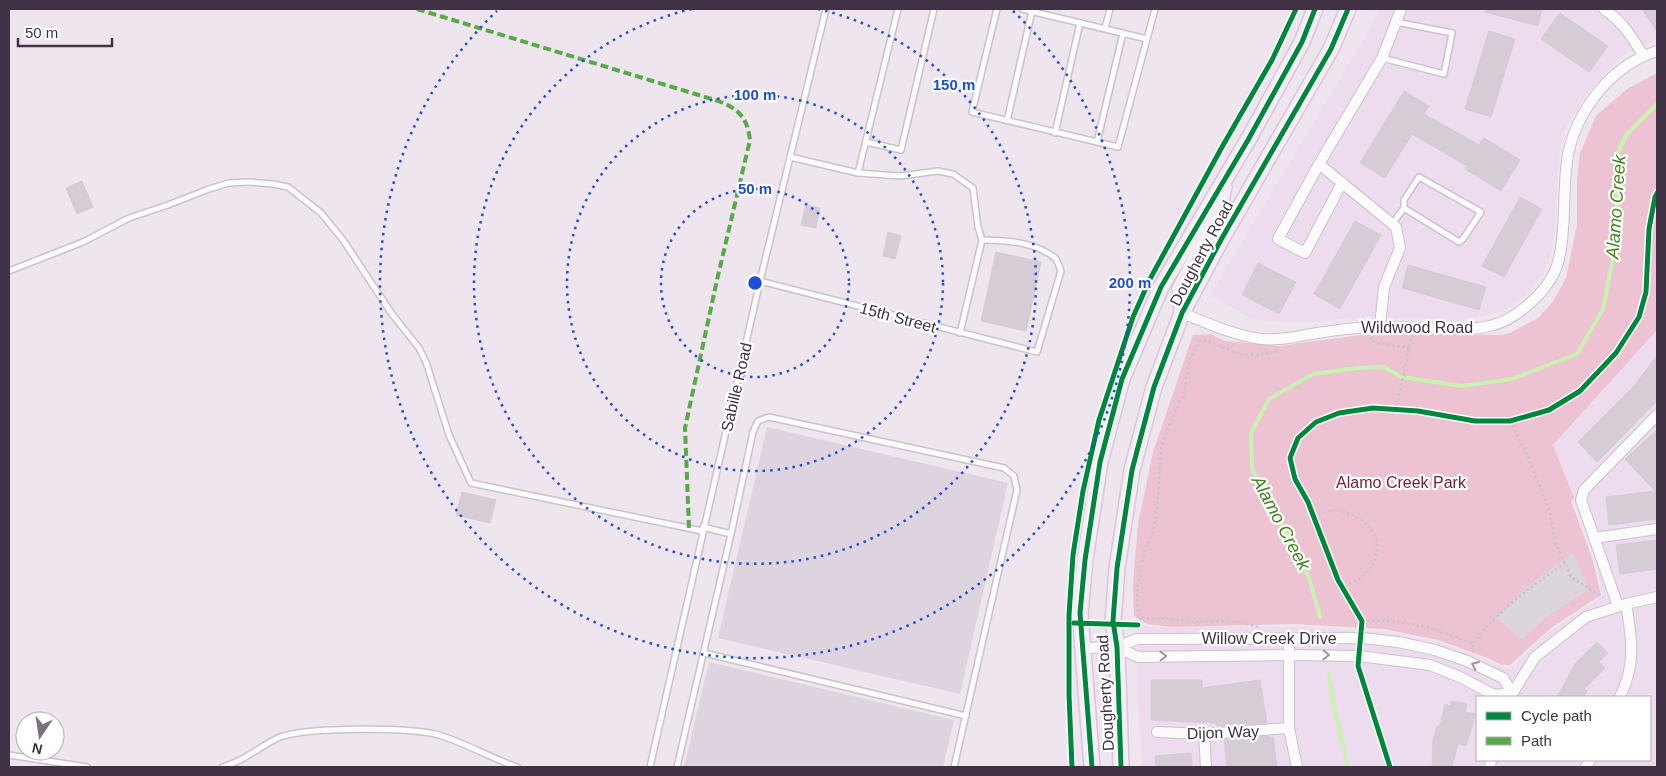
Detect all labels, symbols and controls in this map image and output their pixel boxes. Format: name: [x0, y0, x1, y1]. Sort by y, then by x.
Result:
scale bar: [18, 15, 111, 47]
text: 50 m: [25, 24, 58, 41]
text: 150 m: [933, 76, 975, 93]
text: 100 m: [734, 86, 776, 103]
water label: Alamo Creek: [1602, 153, 1630, 261]
text: 50 m: [738, 180, 772, 197]
street label: Dougherty Road: [1167, 198, 1236, 309]
centre of rings: [746, 274, 764, 292]
text: 200 m: [1109, 274, 1151, 291]
street label: 15th Street: [858, 299, 938, 336]
street label: Wildwood Road: [1361, 319, 1473, 336]
street label: Sabille Road: [718, 341, 755, 433]
water label: Alamo Creek: [1247, 471, 1315, 575]
park label: Alamo Creek Park: [1336, 474, 1467, 491]
street label: Willow Creek Drive: [1201, 630, 1337, 647]
street label: Dougherty Road: [1094, 634, 1117, 752]
one-way arrow: [1322, 650, 1330, 661]
one-way arrow: [1160, 651, 1167, 661]
one-way arrow: [1471, 661, 1480, 671]
legend: [1476, 696, 1651, 761]
text: Cycle path: [1521, 707, 1592, 724]
north arrow: [15, 711, 65, 761]
street label: Dijon Way: [1187, 723, 1259, 742]
text: Path: [1521, 732, 1552, 749]
text: N: [30, 740, 44, 758]

